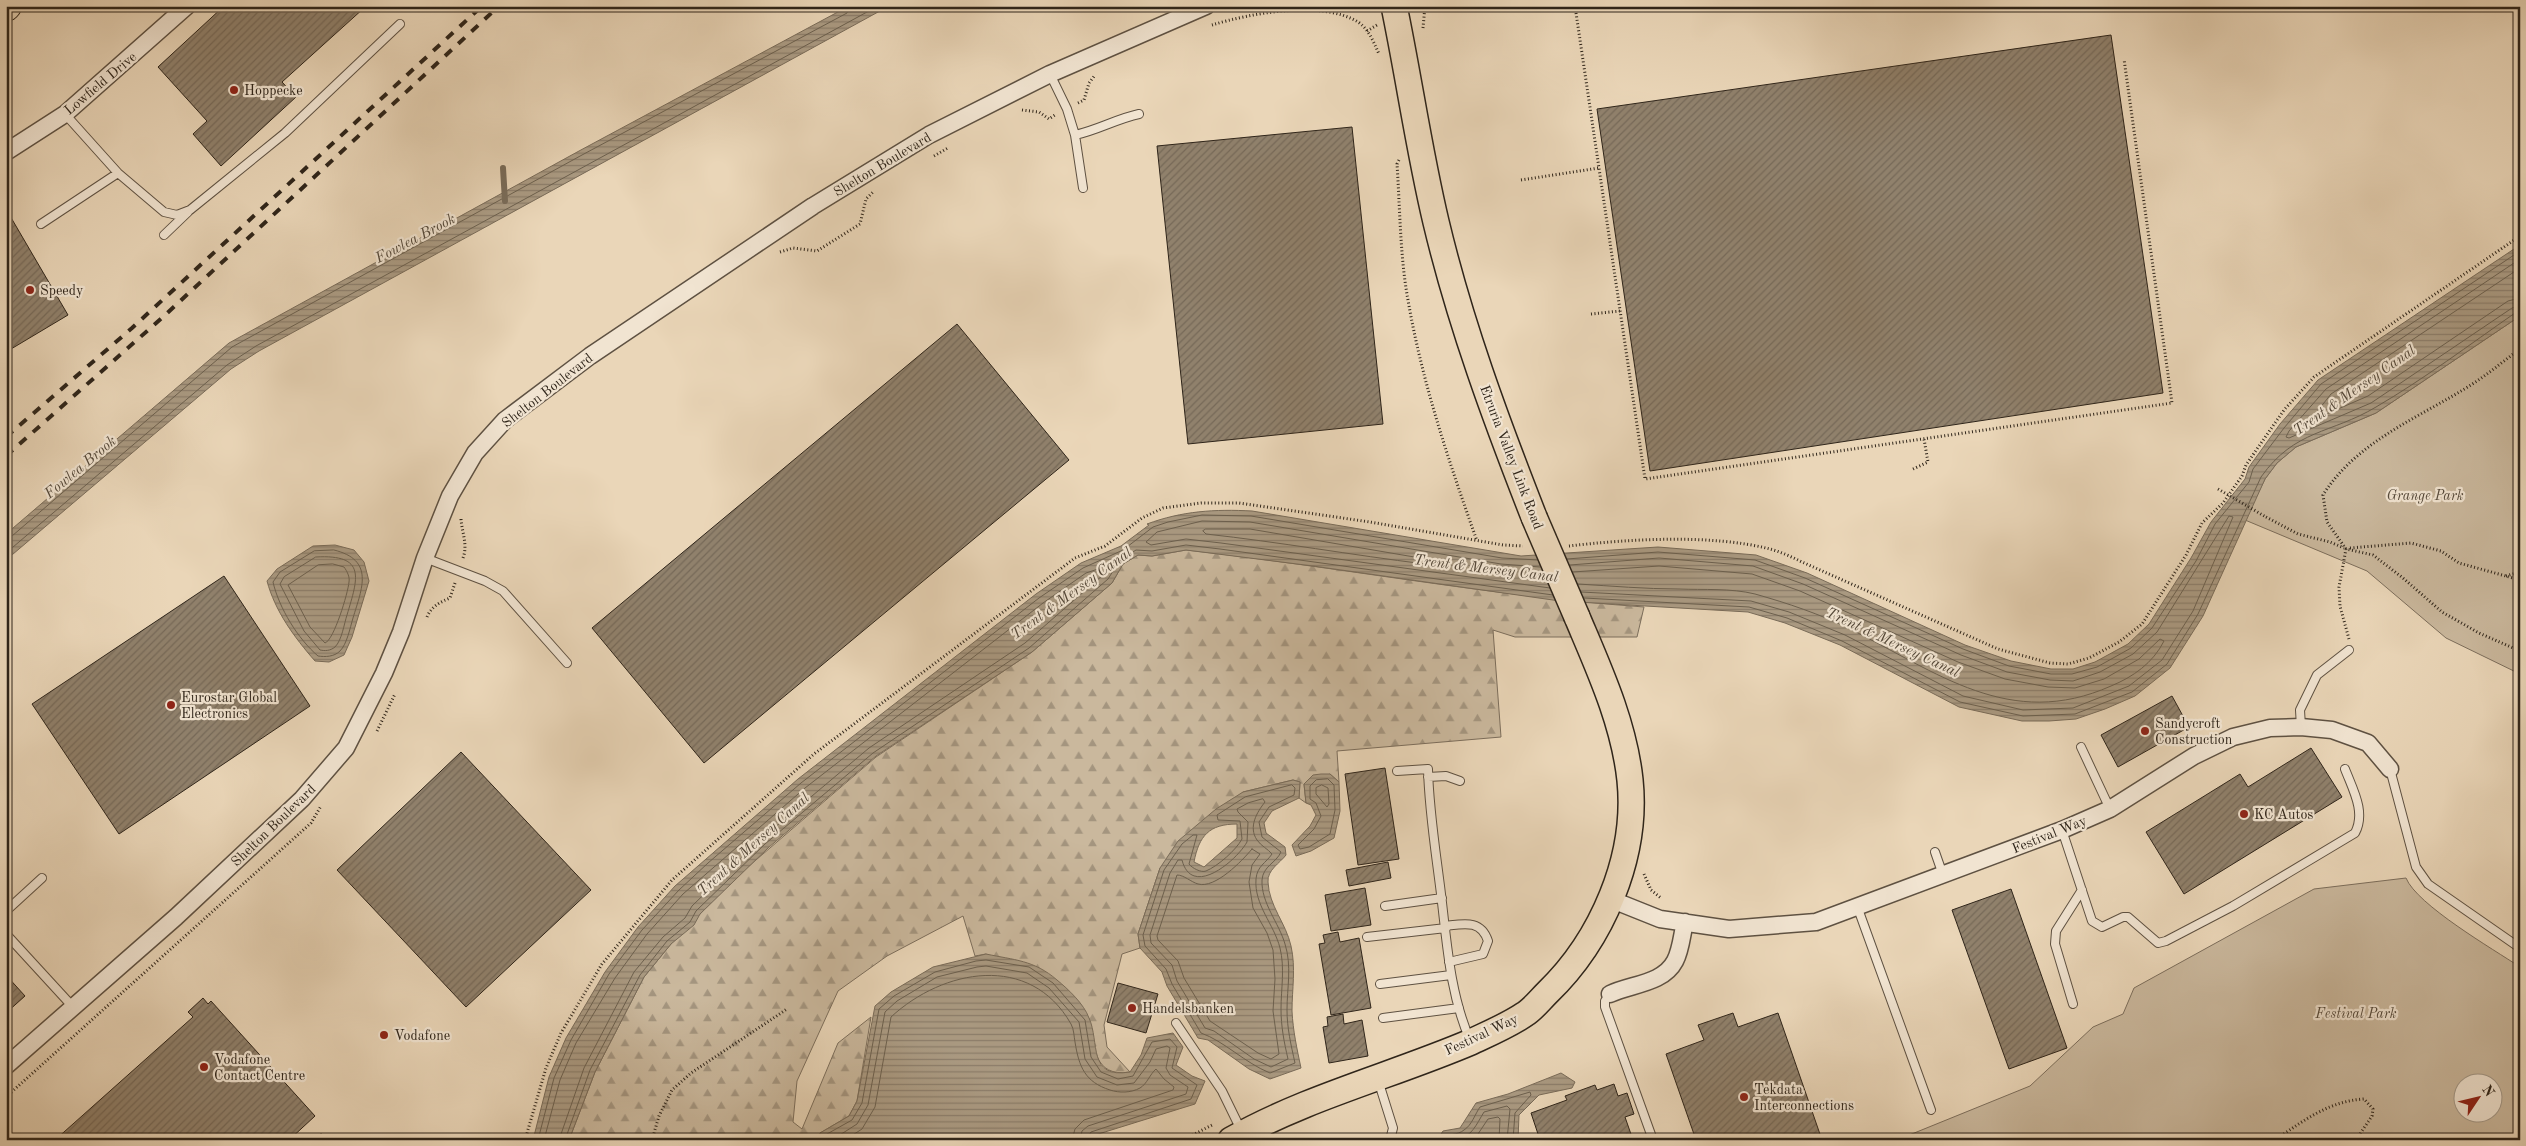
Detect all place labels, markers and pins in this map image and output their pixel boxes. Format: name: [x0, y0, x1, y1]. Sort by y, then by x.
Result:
marker: Hoppecke: [228, 84, 240, 96]
place label: Hoppecke: [244, 84, 303, 98]
marker: Speedy: [24, 284, 36, 296]
place label: Speedy: [40, 284, 84, 298]
place label: Eurostar Global Electronics: [181, 691, 277, 721]
marker: Eurostar Global Electronics: [165, 699, 177, 711]
place label: Sandycroft Construction: [2155, 717, 2233, 747]
marker: Sandycroft Construction: [2139, 725, 2151, 737]
marker: KC Autos: [2238, 808, 2250, 820]
place label: KC Autos: [2254, 808, 2313, 822]
marker: Handelsbanken: [1126, 1002, 1138, 1014]
place label: Handelsbanken: [1142, 1002, 1234, 1016]
marker: Vodafone: [378, 1029, 390, 1041]
place label: Vodafone: [394, 1029, 450, 1043]
place label: Vodafone Contact Centre: [214, 1053, 305, 1083]
marker: Vodafone Contact Centre: [198, 1061, 210, 1073]
place label: Tekdata Interconnections: [1754, 1083, 1854, 1113]
marker: Tekdata Interconnections: [1738, 1091, 1750, 1103]

